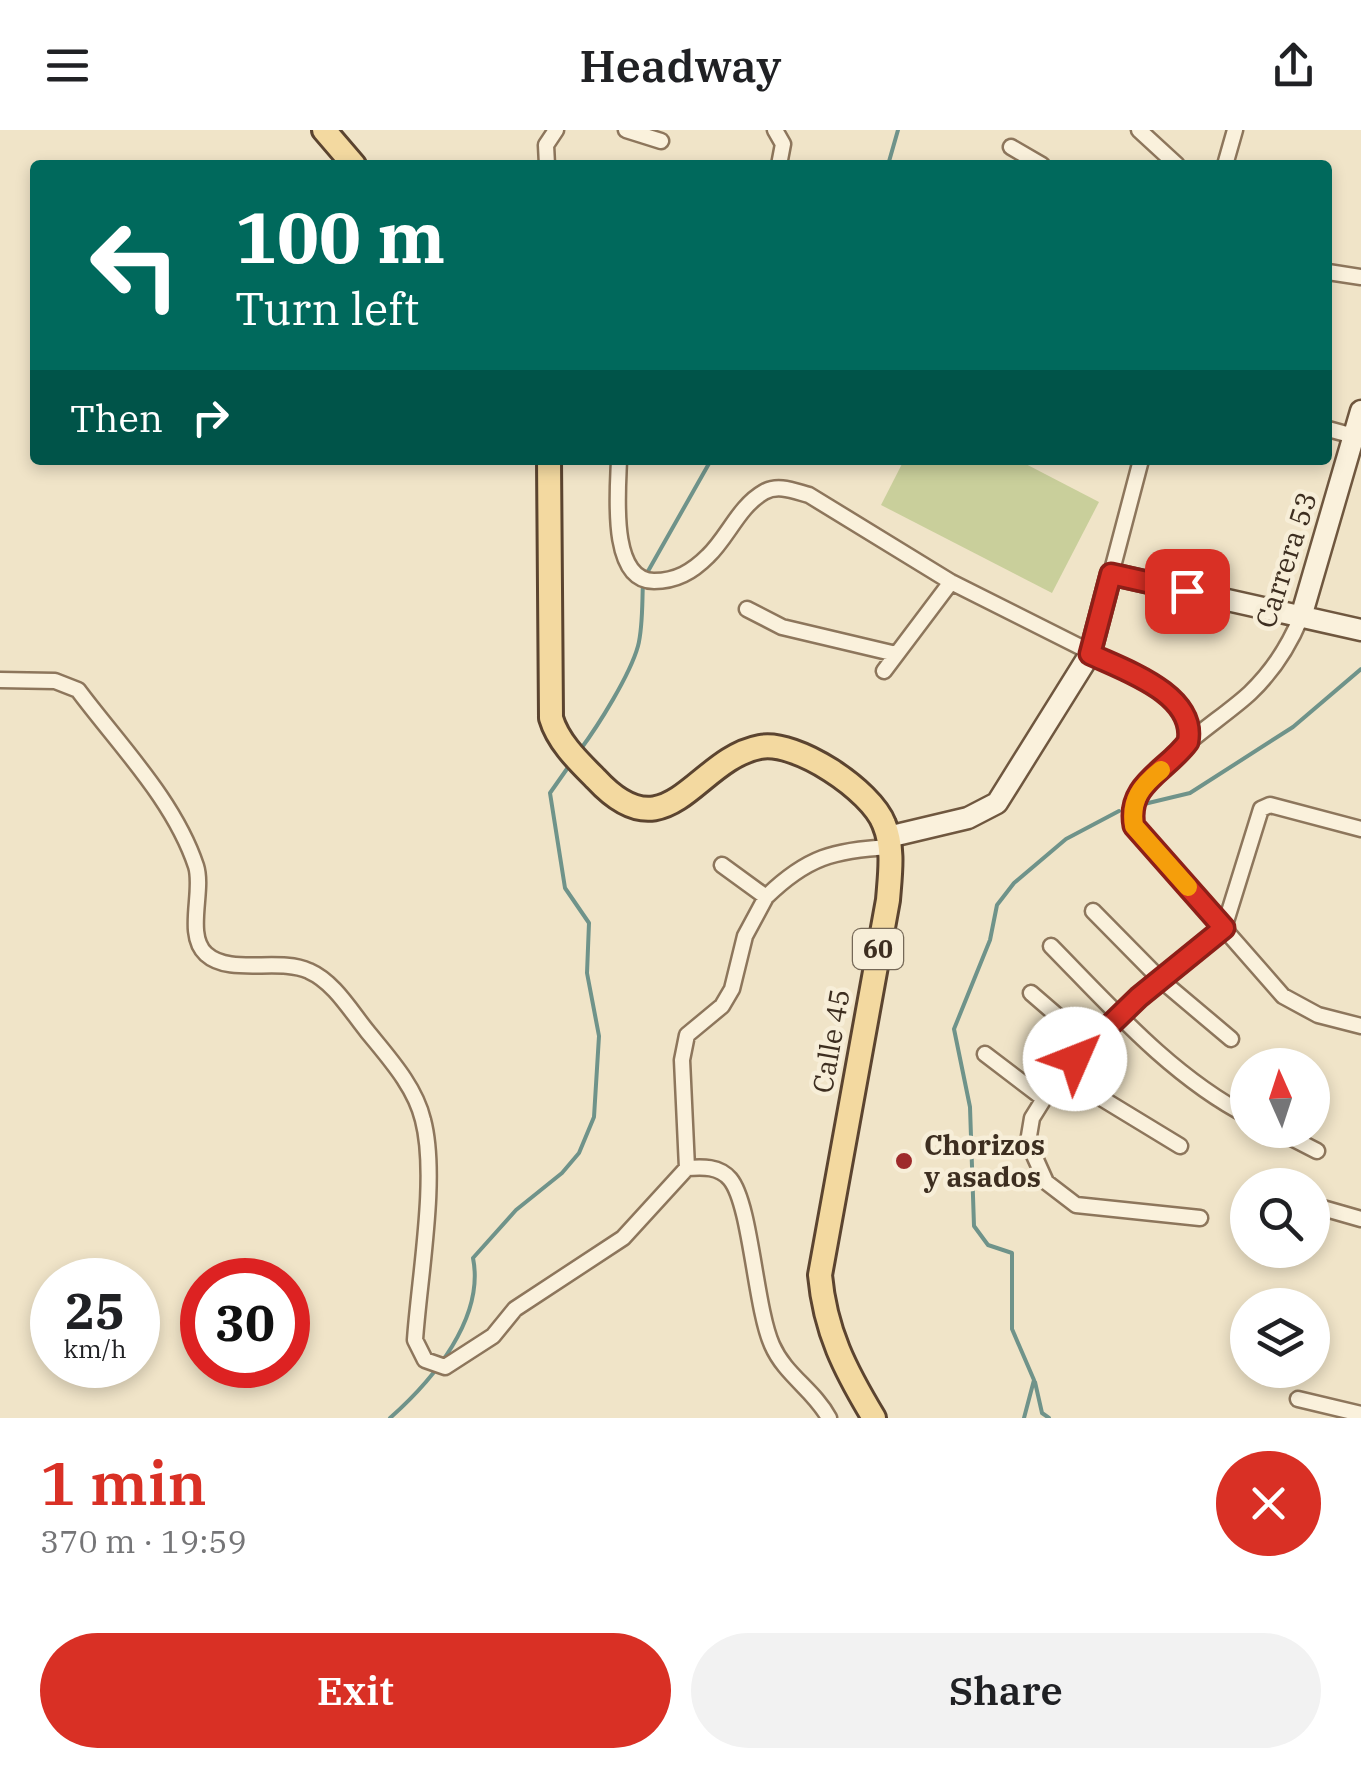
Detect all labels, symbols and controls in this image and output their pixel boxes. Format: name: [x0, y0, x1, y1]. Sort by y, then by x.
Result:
text: Headway: [580, 36, 781, 94]
icon: menu: [40, 38, 95, 93]
icon: share: [1266, 38, 1321, 93]
text: 100 m: [235, 191, 445, 282]
icon: left: [70, 200, 200, 330]
text: Turn left: [235, 279, 419, 337]
icon: right: [183, 390, 238, 445]
text: Then: [70, 393, 163, 442]
street label: Carrera 53: [1246, 487, 1325, 633]
pin: [1145, 549, 1230, 634]
icon: arrive: [1160, 564, 1215, 619]
road number: 60: [853, 929, 903, 969]
street label: Calle 45: [803, 986, 858, 1096]
position arrow: [1023, 1007, 1127, 1111]
north arrow: [1230, 1048, 1330, 1148]
map controls: [1230, 1048, 1330, 1388]
place label: Chorizos y asados: [923, 1126, 1045, 1195]
marker: Chorizos y asados: [893, 1150, 915, 1172]
button: search: [1230, 1168, 1330, 1268]
speed limit sign: 30: [180, 1258, 310, 1388]
text: 25: [65, 1278, 125, 1343]
button: layers: [1230, 1288, 1330, 1388]
text: km/h: [63, 1332, 127, 1365]
text: 1 min: [40, 1443, 207, 1522]
button: close: [1216, 1451, 1321, 1556]
text: 370 m · 19:59: [40, 1520, 247, 1562]
button: Exit: [40, 1633, 671, 1748]
button: Share: [691, 1633, 1321, 1748]

